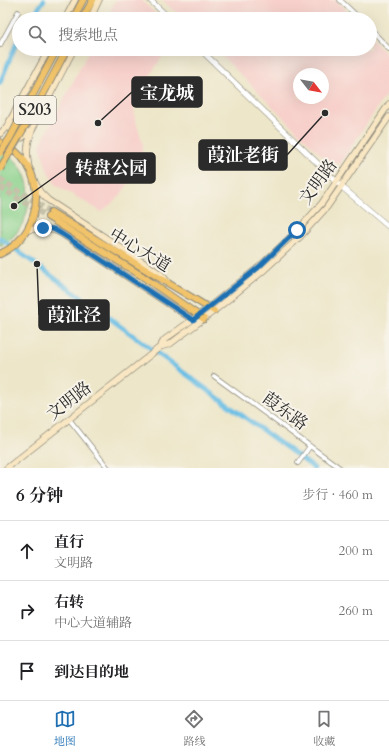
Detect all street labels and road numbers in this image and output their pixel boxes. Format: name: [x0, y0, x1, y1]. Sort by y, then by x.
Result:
road number: S203: [14, 96, 56, 124]
street label: 文明路: [294, 155, 342, 209]
street label: 中心大道: [105, 223, 175, 277]
street label: 文明路: [42, 376, 96, 426]
street label: 葭东路: [258, 387, 312, 435]

